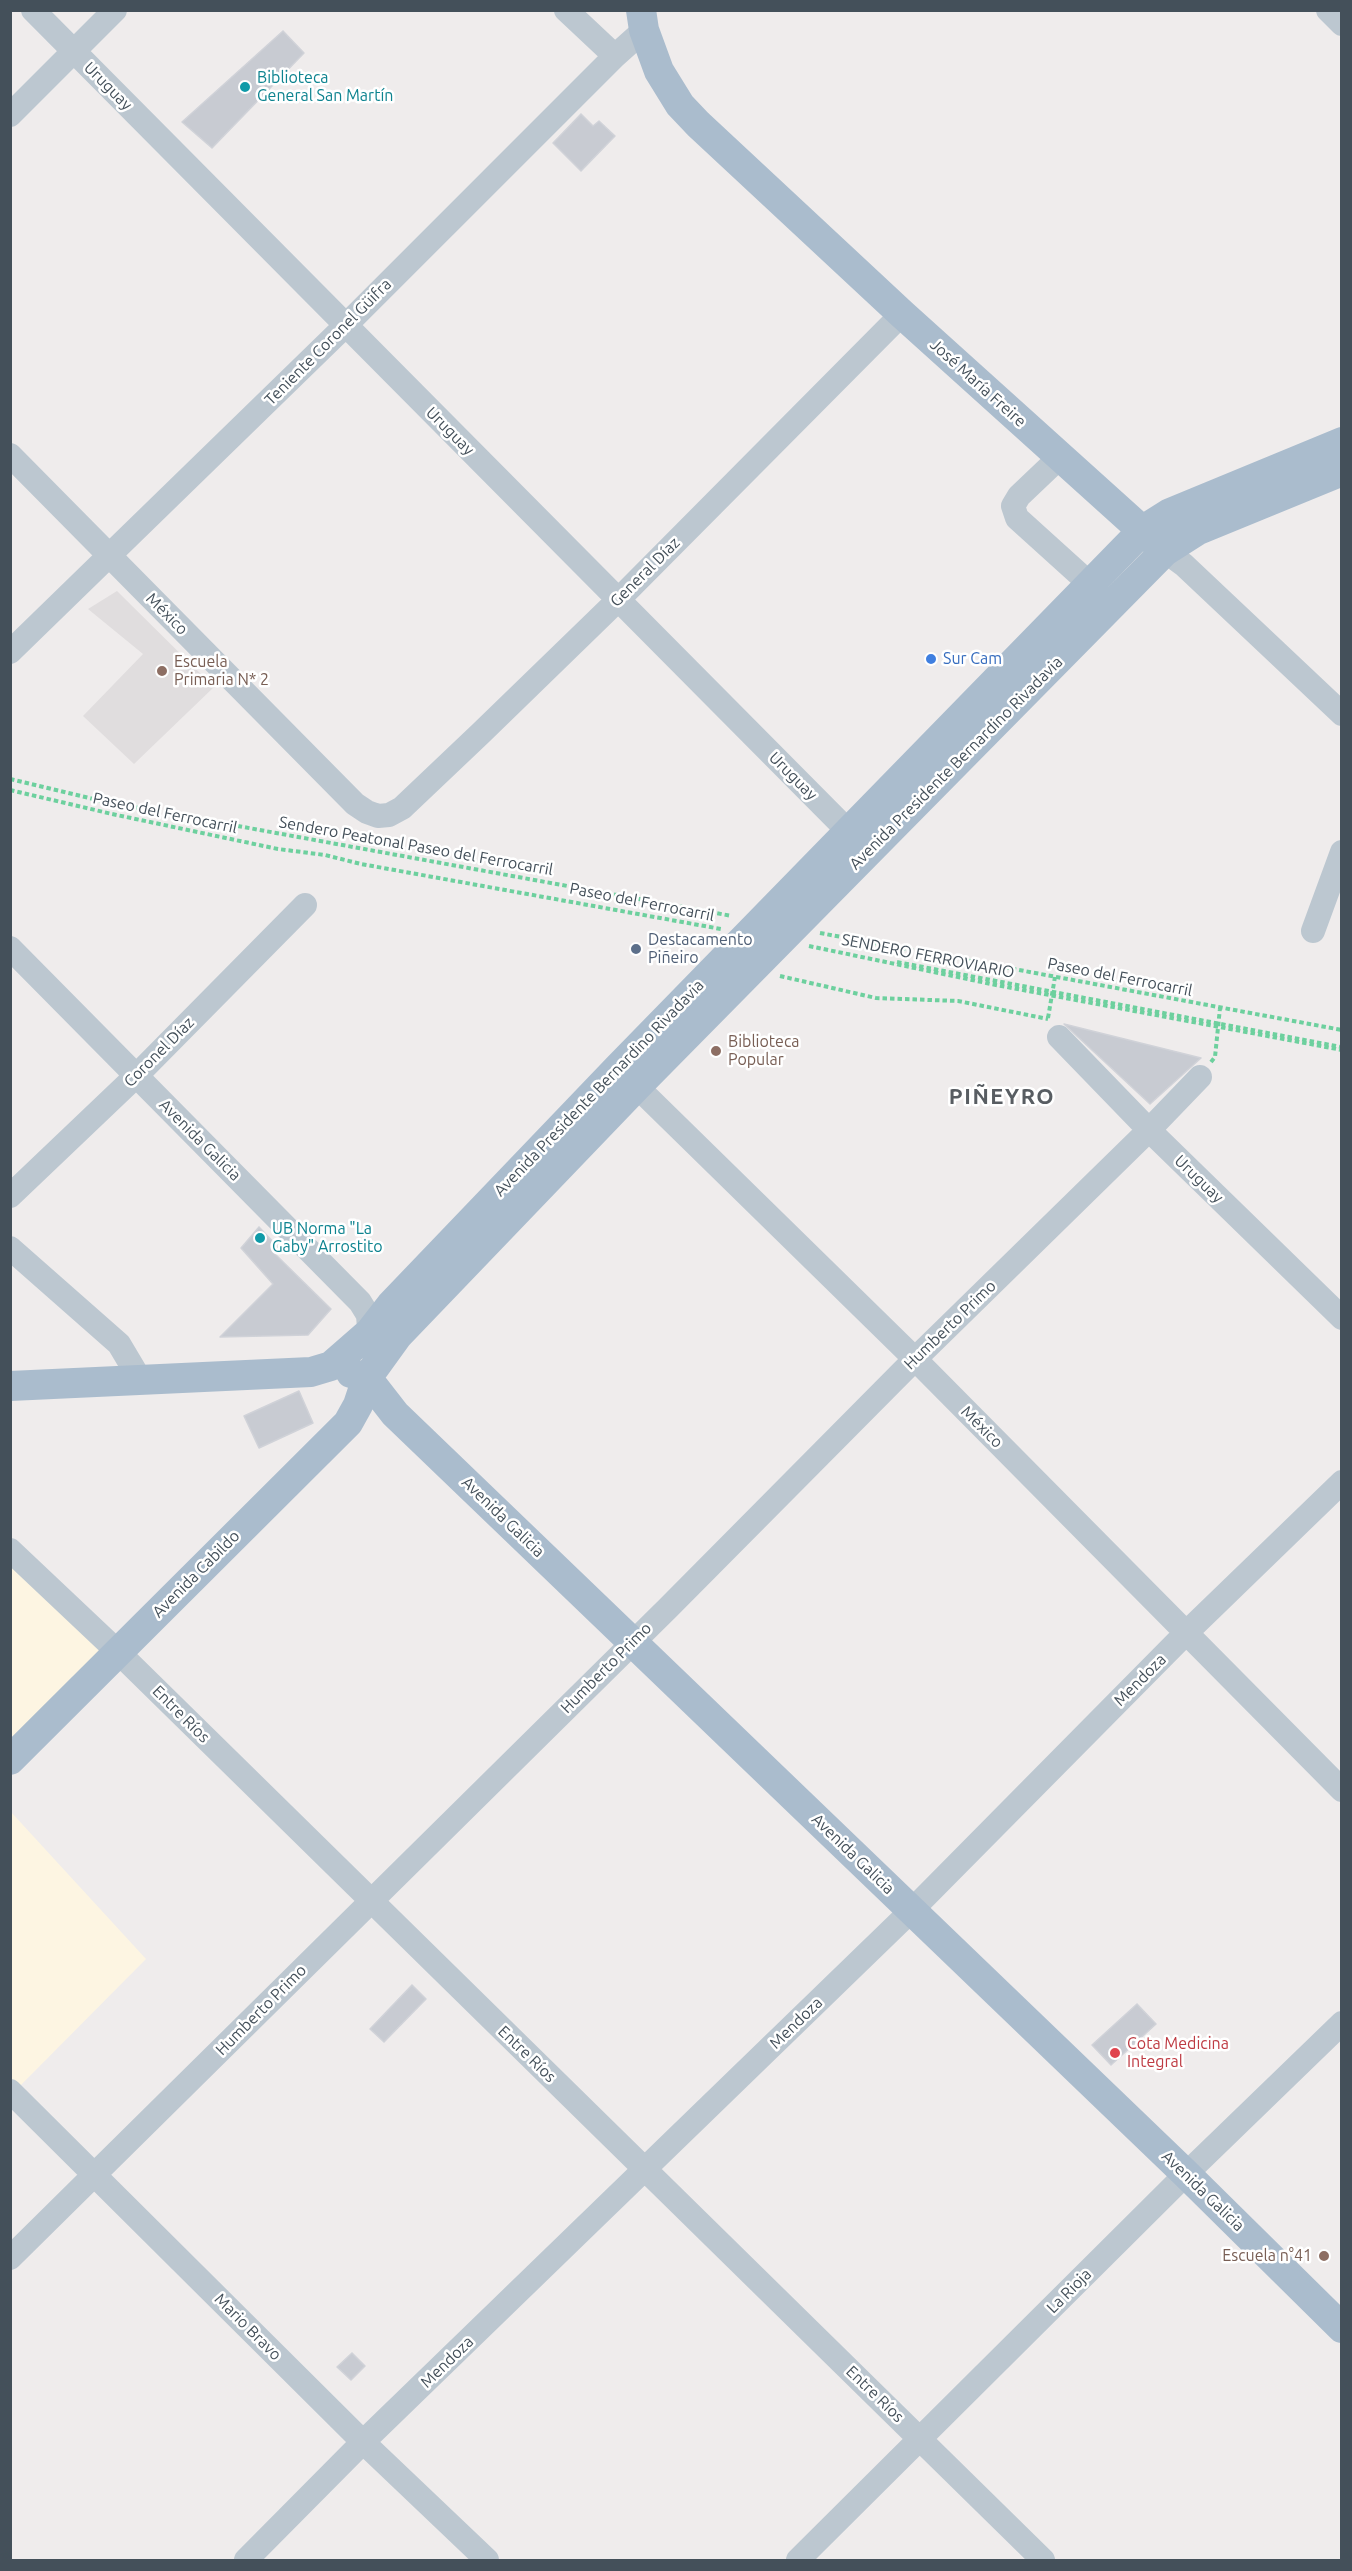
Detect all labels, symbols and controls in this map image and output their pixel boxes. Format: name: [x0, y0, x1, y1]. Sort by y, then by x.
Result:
street label: Uruguay: [80, 58, 136, 114]
place label: Biblioteca General San Martín: [257, 68, 393, 106]
marker: Biblioteca General San Martín: [238, 80, 252, 94]
street label: Teniente Coronel Güifra: [261, 275, 395, 409]
street label: José María Freire: [926, 335, 1030, 431]
street label: Uruguay: [422, 403, 478, 459]
street label: General Díaz: [606, 533, 684, 611]
street label: México: [142, 589, 192, 639]
place label: Sur Cam: [943, 649, 1002, 669]
place label: Escuela Primaria N* 2: [174, 652, 269, 690]
street label: Avenida Presidente Bernardino Rivadavia: [845, 652, 1067, 874]
marker: Sur Cam: [924, 652, 938, 666]
marker: Escuela Primaria N* 2: [155, 664, 169, 678]
street label: Uruguay: [765, 748, 821, 804]
street label: Paseo del Ferrocarril: [91, 788, 239, 838]
street label: Sendero Peatonal Paseo del Ferrocarril: [278, 812, 554, 880]
street label: Paseo del Ferrocarril: [568, 879, 716, 925]
place label: Destacamento Piñeiro: [648, 930, 753, 968]
street label: SENDERO FERROVIARIO: [840, 930, 1016, 982]
marker: Destacamento Piñeiro: [629, 942, 643, 956]
street label: Paseo del Ferrocarril: [1046, 954, 1194, 1000]
street label: Avenida Presidente Bernardino Rivadavia: [490, 976, 708, 1200]
street label: Coronel Díaz: [120, 1013, 198, 1091]
place label: Biblioteca Popular: [728, 1032, 800, 1070]
marker: Biblioteca Popular: [709, 1044, 723, 1058]
district label: PIÑEYRO: [949, 1084, 1055, 1110]
street label: Avenida Galicia: [155, 1095, 245, 1185]
street label: Uruguay: [1171, 1151, 1227, 1207]
place label: UB Norma "La Gaby" Arrostito: [272, 1219, 383, 1257]
marker: UB Norma "La Gaby" Arrostito: [253, 1231, 267, 1245]
street label: Humberto Primo: [900, 1276, 1000, 1374]
street label: México: [957, 1402, 1007, 1452]
street label: Avenida Galicia: [458, 1473, 548, 1561]
street label: Avenida Cabildo: [148, 1526, 244, 1622]
street label: Humberto Primo: [557, 1619, 655, 1717]
street label: Mendoza: [1110, 1650, 1170, 1710]
street label: Entre Ríos: [148, 1681, 214, 1747]
street label: Avenida Galicia: [808, 1810, 898, 1898]
street label: Humberto Primo: [212, 1961, 310, 2059]
street label: Mendoza: [766, 1993, 826, 2053]
street label: Entre Ríos: [494, 2022, 560, 2086]
place label: Cota Medicina Integral: [1127, 2034, 1229, 2072]
marker: Cota Medicina Integral: [1108, 2046, 1122, 2060]
street label: Avenida Galicia: [1158, 2147, 1248, 2235]
place label: Escuela n°41: [1222, 2246, 1312, 2266]
marker: Escuela n°41: [1317, 2249, 1331, 2263]
street label: La Rioja: [1043, 2265, 1095, 2317]
street label: Mario Bravo: [211, 2290, 285, 2364]
street label: Mendoza: [417, 2332, 477, 2392]
street label: Entre Ríos: [842, 2362, 908, 2426]

